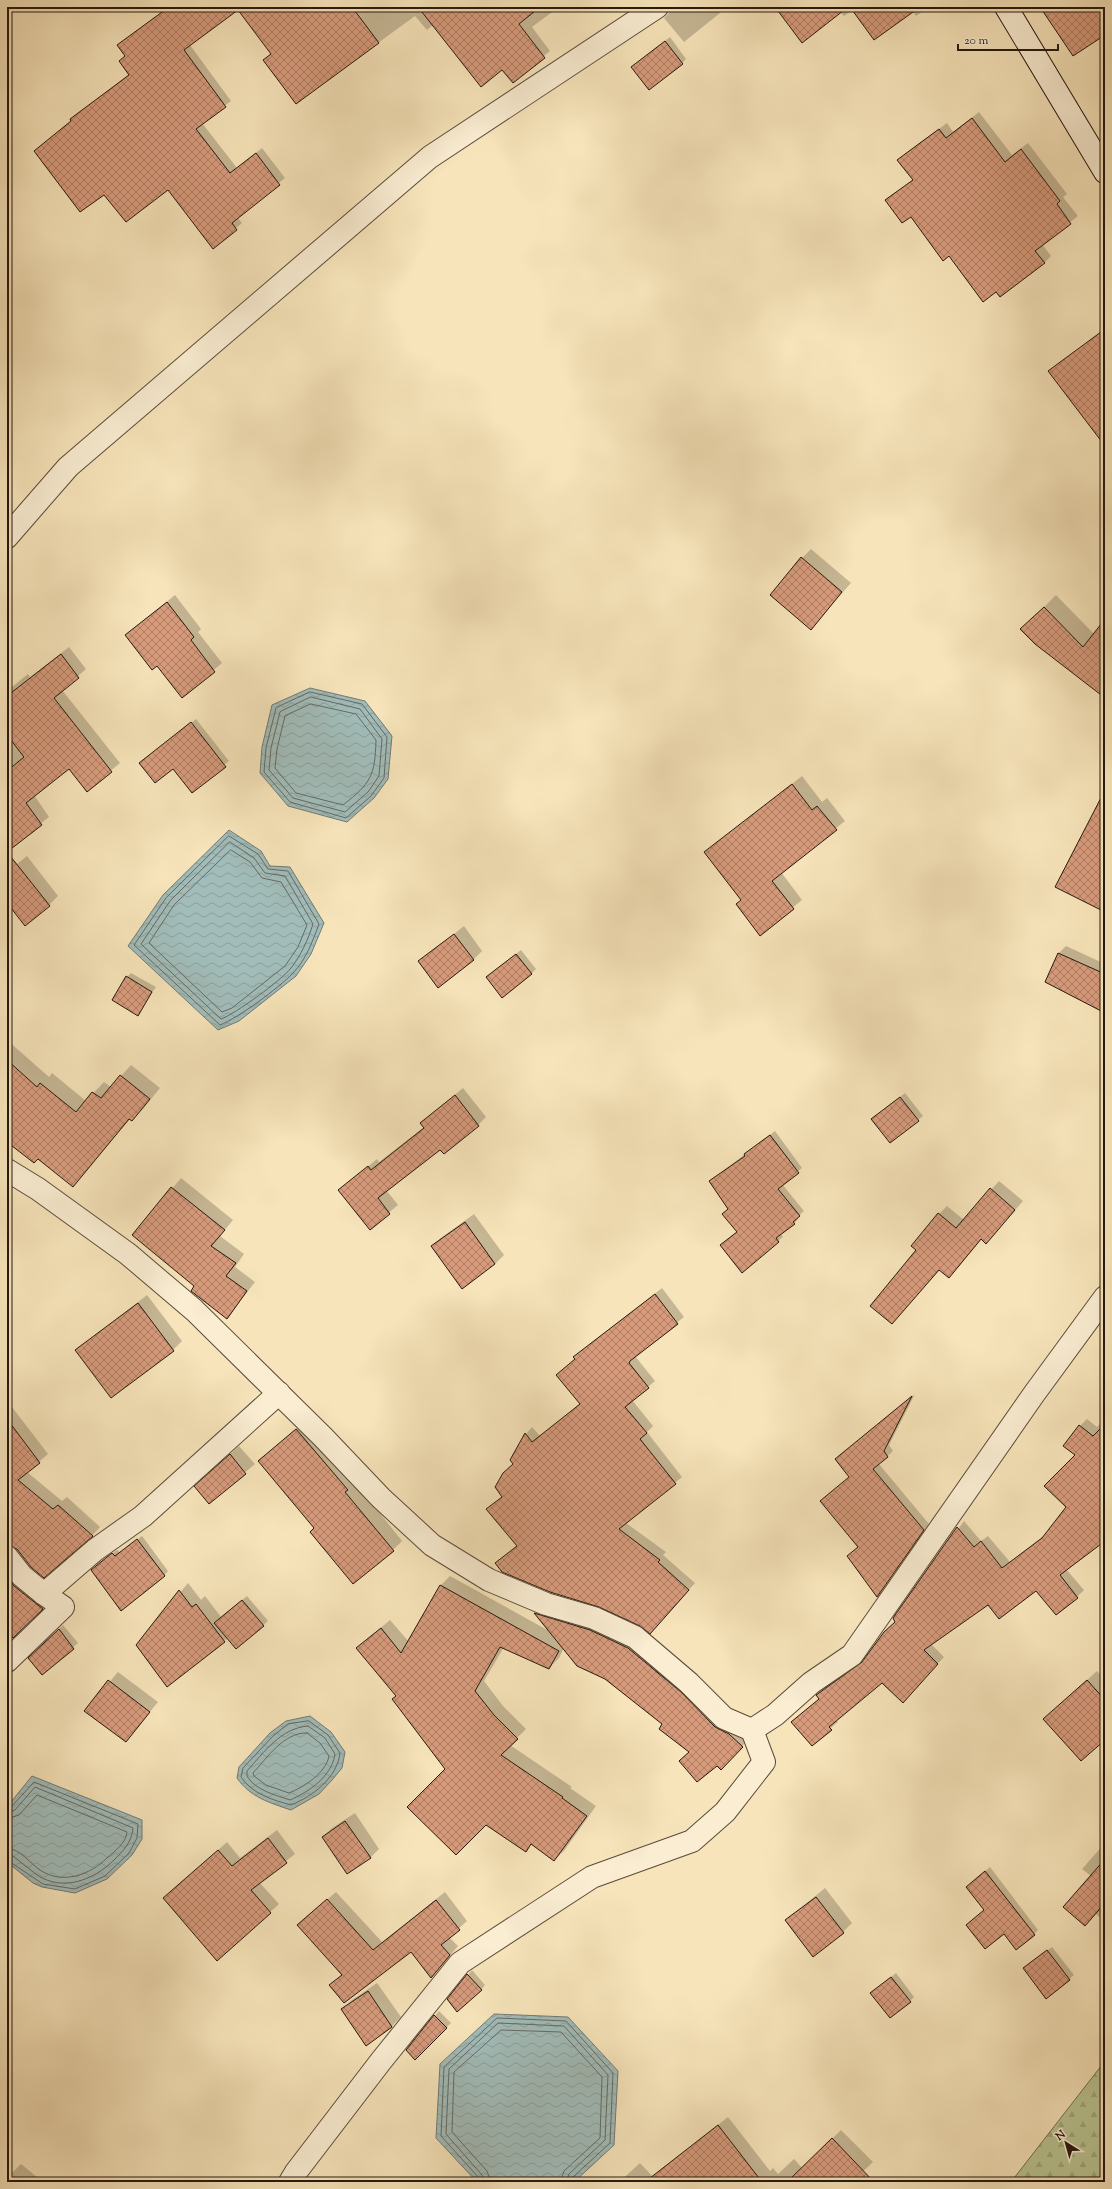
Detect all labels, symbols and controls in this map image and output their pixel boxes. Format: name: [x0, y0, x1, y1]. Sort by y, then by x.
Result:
scale bar: [958, 26, 1058, 52]
text: 20 m: [964, 32, 989, 50]
north arrow: [1046, 2123, 1086, 2163]
text: N: [1051, 2127, 1069, 2145]

